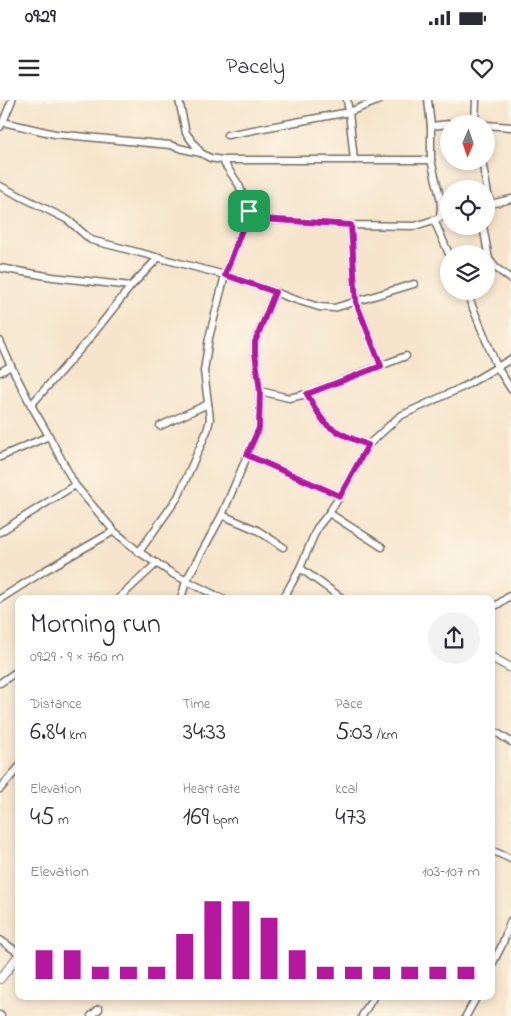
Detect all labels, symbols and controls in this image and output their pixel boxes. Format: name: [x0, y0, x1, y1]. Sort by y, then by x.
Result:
text: 09:29: [25, 4, 56, 31]
text: Pacely: [226, 52, 285, 84]
icon: menu: [15, 54, 43, 82]
icon: heart: [468, 54, 496, 82]
north arrow: [440, 115, 495, 170]
map controls: [440, 115, 495, 300]
button: locate: [440, 180, 495, 235]
pin: [228, 190, 270, 232]
icon: arrive: [235, 197, 263, 225]
button: layers: [440, 245, 495, 300]
text: Morning run: [30, 605, 161, 646]
button: share: [428, 612, 480, 664]
text: 09:29 · 9 × 760 m: [30, 645, 124, 669]
text: Distance: [30, 694, 82, 715]
text: Time: [183, 694, 210, 715]
text: Pace: [335, 694, 363, 715]
text: 6.84: [30, 715, 66, 751]
text: 34:33: [183, 715, 226, 751]
text: 5:03: [335, 715, 373, 751]
text: km: [66, 725, 86, 746]
text: /km: [373, 725, 398, 746]
text: Elevation: [30, 779, 81, 800]
text: Heart rate: [183, 779, 240, 800]
text: kcal: [335, 779, 358, 800]
text: 45: [30, 800, 55, 836]
text: 169: [183, 800, 209, 836]
text: 473: [335, 800, 366, 836]
text: m: [55, 810, 69, 831]
text: bpm: [209, 810, 239, 831]
text: Elevation: [30, 860, 89, 884]
text: 103–107 m: [422, 860, 480, 884]

